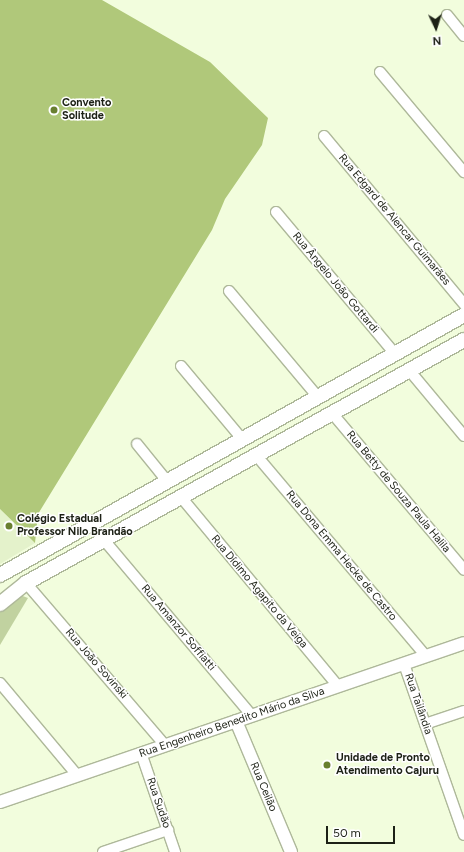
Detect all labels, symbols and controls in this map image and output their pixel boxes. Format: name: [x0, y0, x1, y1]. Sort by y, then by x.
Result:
north arrow: [416, 8, 456, 48]
text: N: [432, 34, 442, 47]
place label: Convento Solitude: [62, 97, 111, 123]
marker: Convento Solitude: [49, 105, 59, 115]
street label: Rua Edgard de Alencar Guimarães: [335, 152, 453, 288]
street label: Rua Ângelo João Gottardi: [289, 230, 381, 336]
street label: Rua Betty de Souza Paula Halila: [343, 429, 453, 555]
street label: Rua Dona Emma Hecke de Castro: [283, 488, 399, 624]
place label: Colégio Estadual Professor Nilo Brandão: [17, 513, 133, 539]
marker: Colégio Estadual Professor Nilo Brandão: [4, 521, 14, 531]
street label: Rua Dídimo Agapito da Veiga: [208, 533, 310, 651]
street label: Rua Amanzor Soffiatti: [138, 582, 218, 674]
street label: Rua João Sovinski: [62, 626, 130, 702]
street label: Rua Tailândia: [401, 672, 435, 736]
street label: Rua Engenheiro Benedito Mário da Silva: [138, 685, 326, 761]
place label: Unidade de Pronto Atendimento Cajuru: [336, 752, 439, 778]
marker: Unidade de Pronto Atendimento Cajuru: [321, 759, 333, 771]
street label: Rua Ceilão: [247, 760, 279, 814]
street label: Rua Sudão: [143, 776, 173, 830]
scale bar: [328, 818, 397, 844]
text: 50 m: [333, 826, 361, 840]

